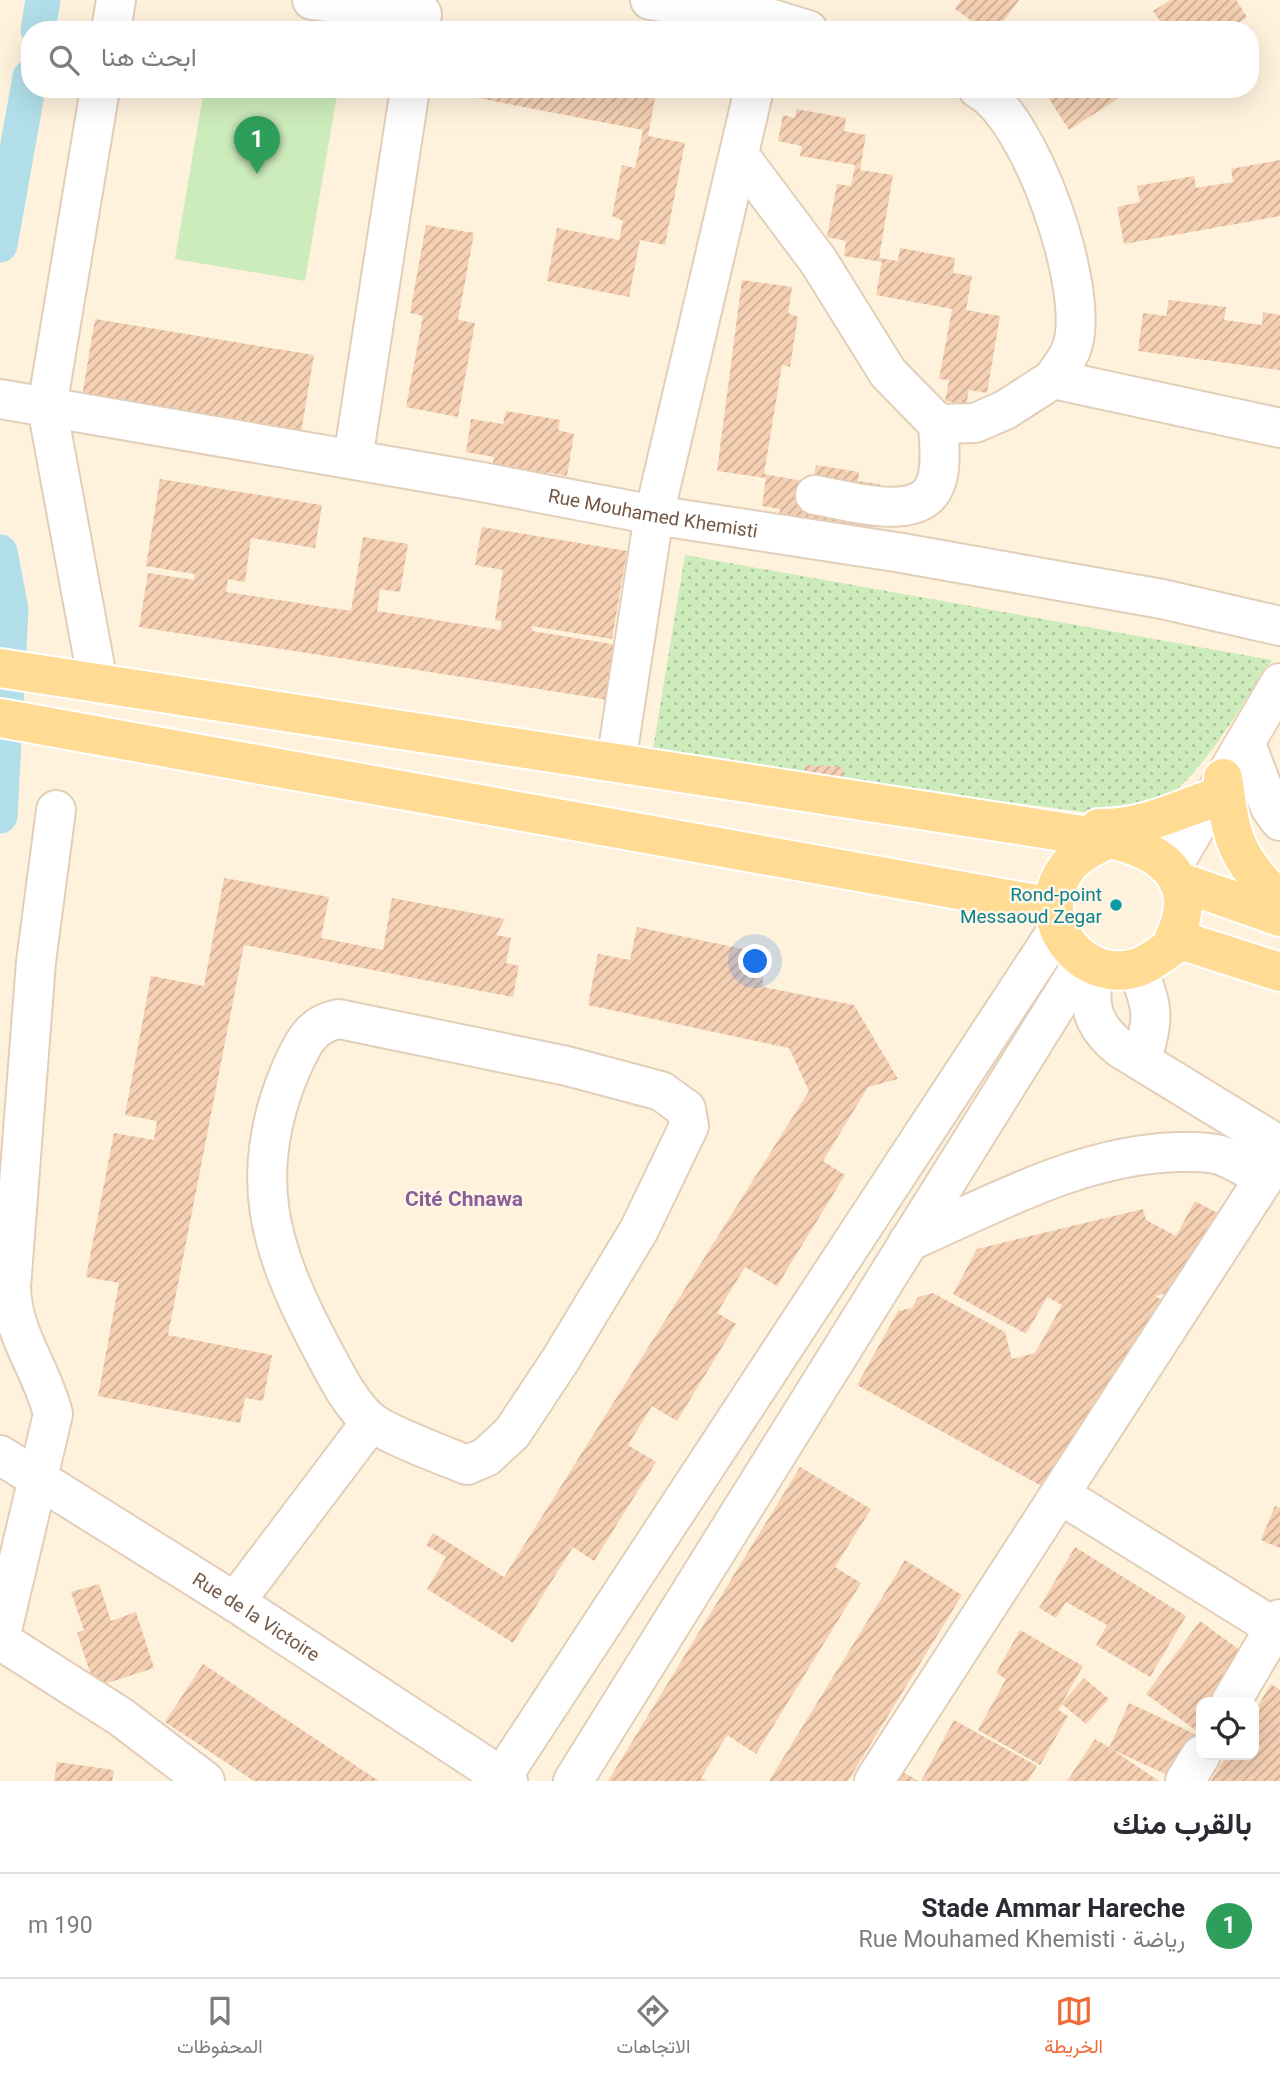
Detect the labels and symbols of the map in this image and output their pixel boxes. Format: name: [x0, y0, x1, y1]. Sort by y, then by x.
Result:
pin: 1: [234, 116, 280, 174]
street label: Rue Mouhamed Khemisti: [546, 483, 759, 542]
place label: Rond-point Messaoud Zegar: [960, 883, 1103, 928]
marker: Rond-point Messaoud Zegar: [1108, 897, 1124, 913]
your location: [738, 944, 772, 978]
district label: Cité Chnawa: [405, 1187, 523, 1211]
street label: Rue de la Victoire: [189, 1567, 324, 1666]

